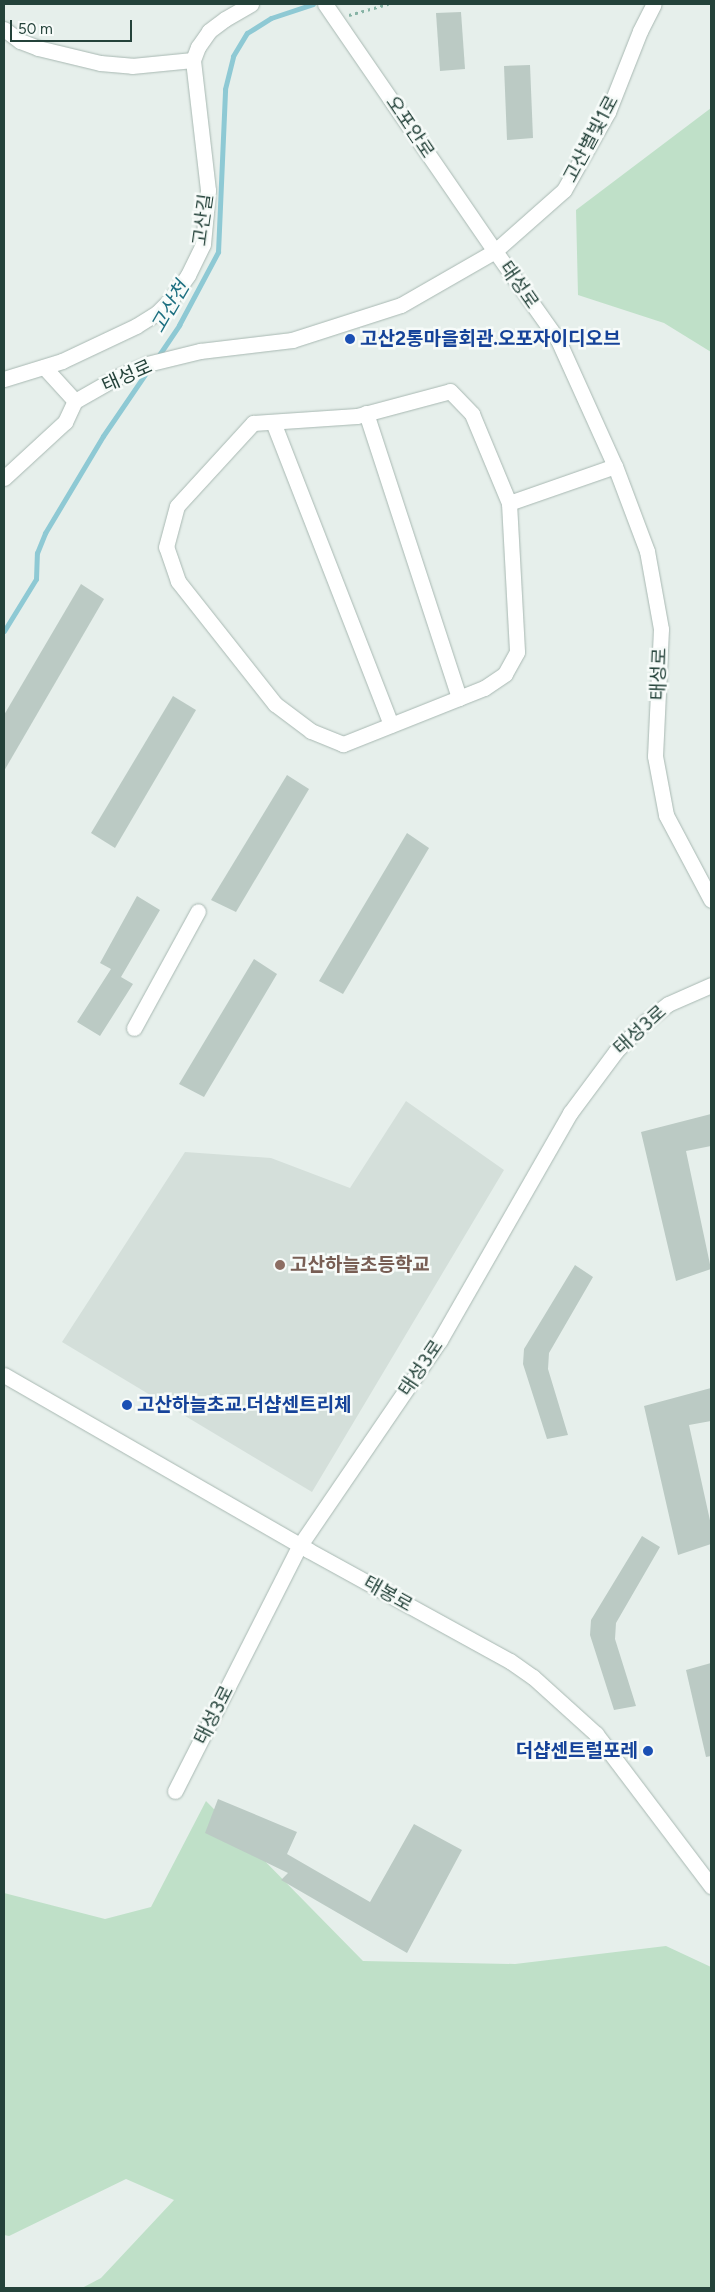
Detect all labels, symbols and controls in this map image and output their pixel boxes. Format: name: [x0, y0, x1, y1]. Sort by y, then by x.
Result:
scale bar: [12, 10, 135, 42]
text: 50 m: [18, 20, 53, 38]
street label: 오포안로: [381, 92, 439, 162]
street label: 고산별빛1로: [559, 92, 623, 186]
street label: 고산길: [188, 192, 218, 248]
street label: 태성로: [495, 257, 543, 313]
water label: 고산천: [146, 277, 194, 337]
place label: 고산2통마을회관.오포자이디오브: [360, 328, 620, 350]
marker: 고산2통마을회관.오포자이디오브: [344, 333, 356, 345]
street label: 태성로: [98, 355, 156, 397]
street label: 태성로: [647, 647, 671, 701]
street label: 태성3로: [609, 1001, 671, 1059]
place label: 고산하늘초등학교: [290, 1254, 430, 1276]
marker: 고산하늘초등학교: [274, 1259, 286, 1271]
street label: 태성3로: [394, 1336, 448, 1400]
place label: 고산하늘초교.더샵센트리체: [137, 1394, 351, 1416]
marker: 고산하늘초교.더샵센트리체: [121, 1399, 133, 1411]
street label: 태봉로: [360, 1571, 416, 1617]
street label: 태성3로: [190, 1682, 238, 1748]
place label: 더샵센트럴포레: [516, 1740, 638, 1762]
marker: 더샵센트럴포레: [642, 1745, 654, 1757]

